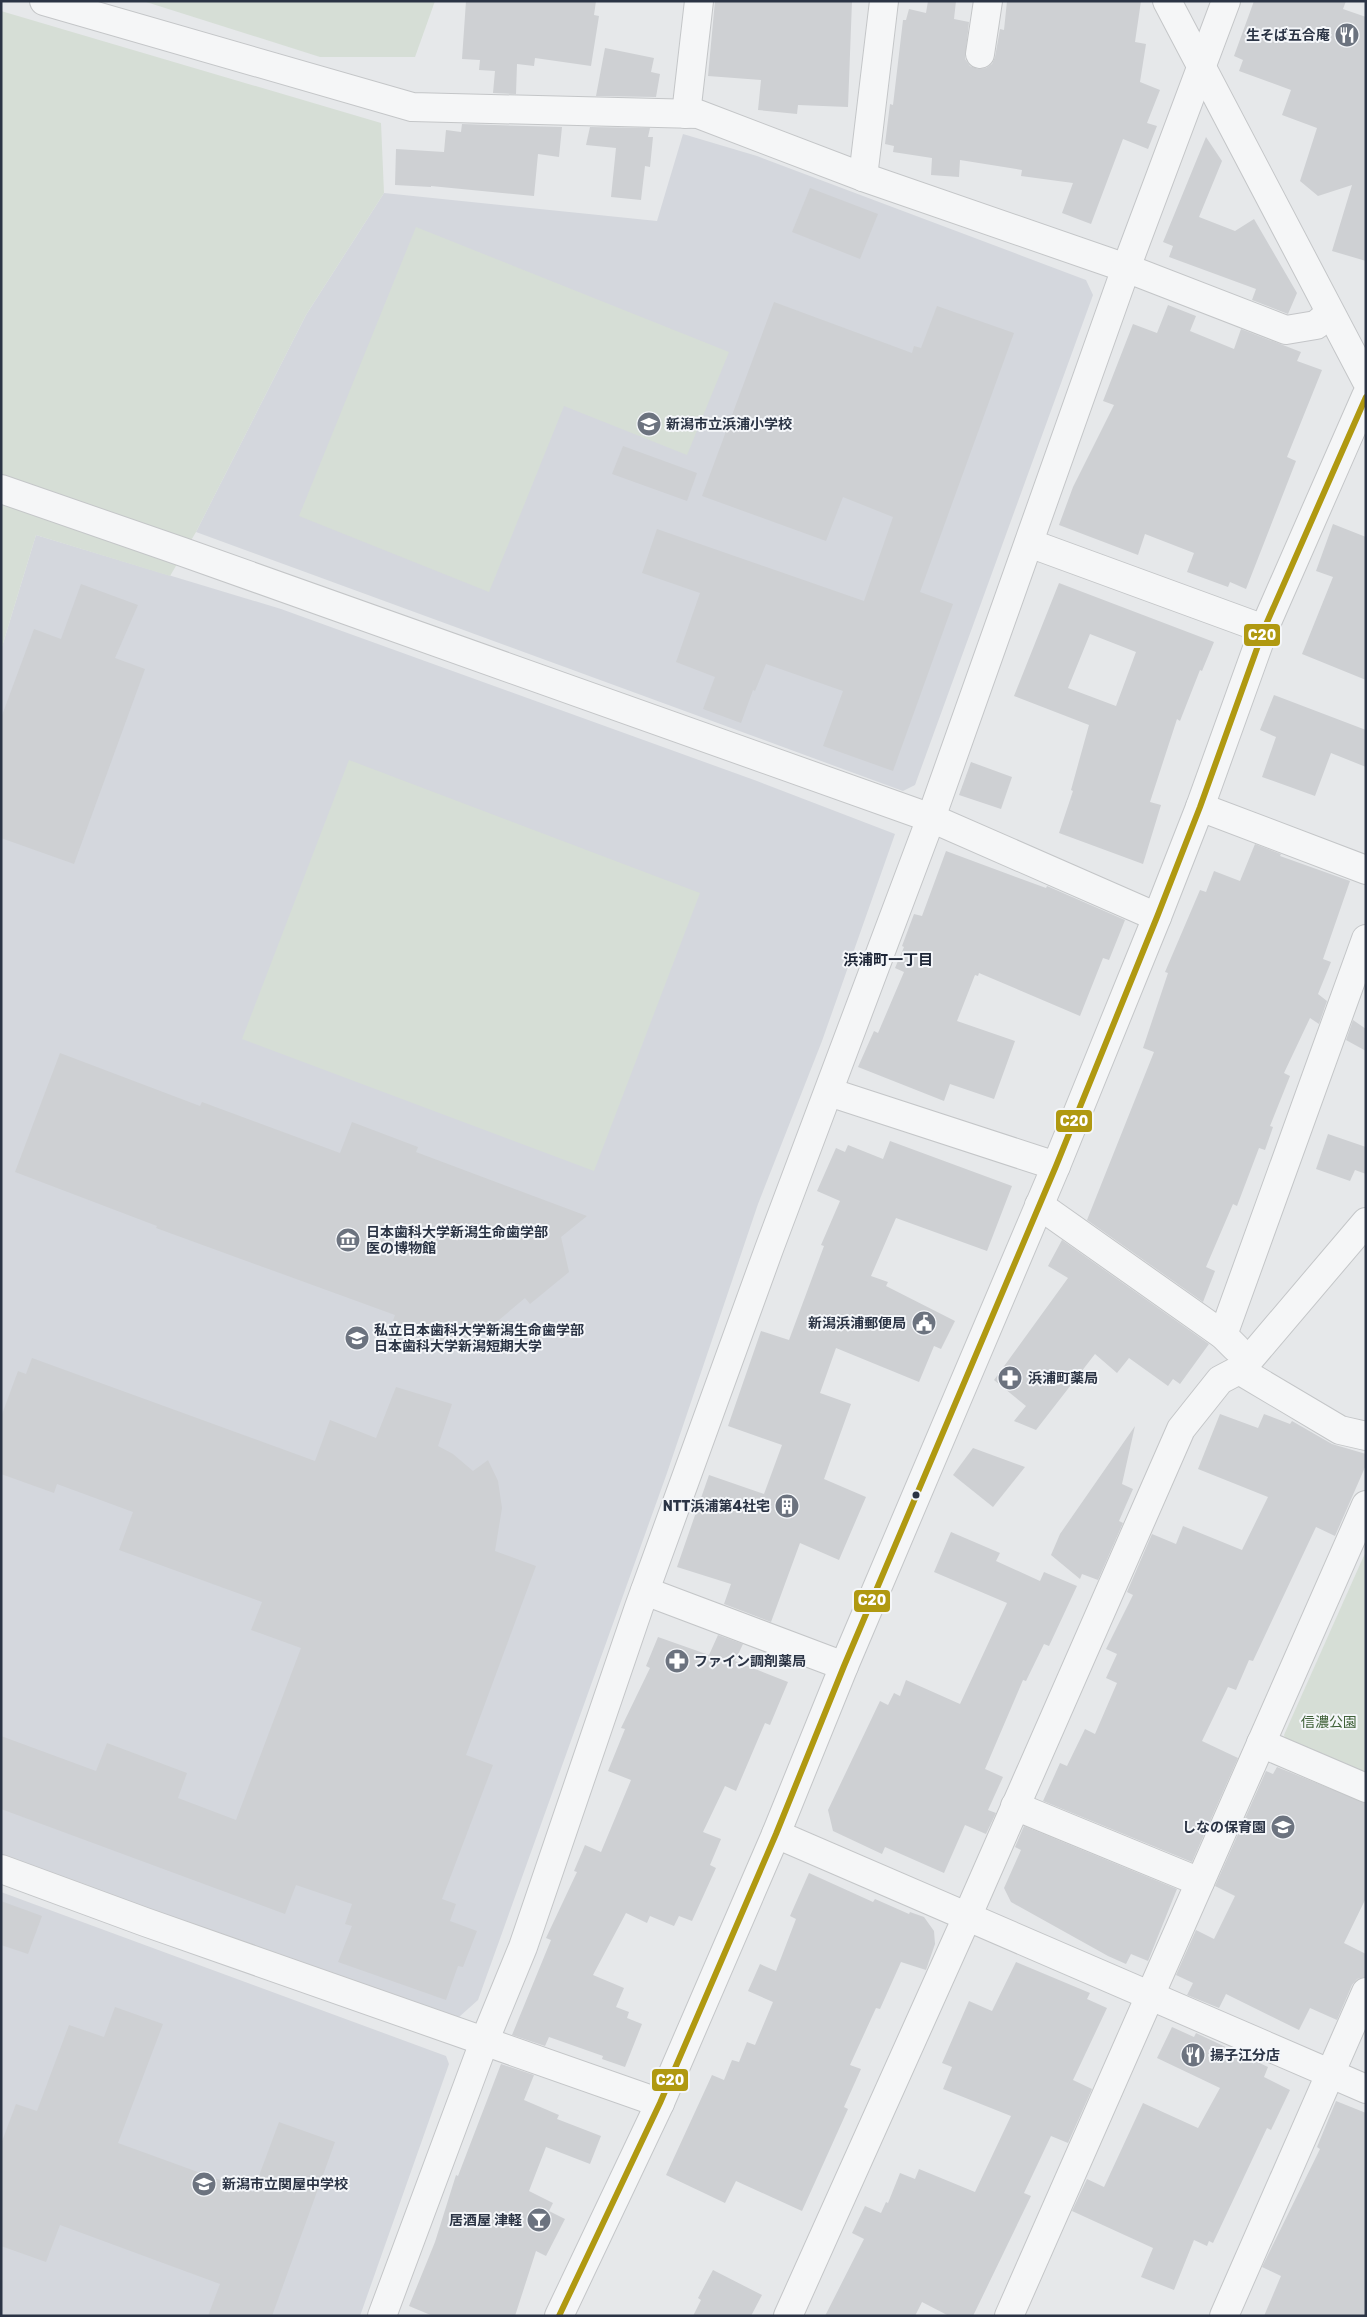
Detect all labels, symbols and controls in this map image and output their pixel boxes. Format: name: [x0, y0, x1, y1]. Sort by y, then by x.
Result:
restaurant icon: 生そば五合庵: [1334, 22, 1360, 48]
place label: 生そば五合庵: [1246, 27, 1330, 44]
school or university icon: 新潟市立浜浦小学校: [636, 411, 662, 437]
place label: 新潟市立浜浦小学校: [666, 416, 792, 433]
line badge: C20: [1243, 623, 1281, 647]
text: C20: [1248, 627, 1276, 644]
district label: 浜浦町一丁目: [843, 951, 933, 969]
line badge: C20: [1055, 1109, 1093, 1133]
text: C20: [1060, 1113, 1088, 1130]
place label: 日本歯科大学新潟生命歯学部 医の博物館: [366, 1224, 548, 1257]
museum icon: 日本歯科大学新潟生命歯学部 医の博物館: [335, 1227, 361, 1253]
public building icon: 新潟浜浦郵便局: [911, 1310, 937, 1336]
place label: 新潟浜浦郵便局: [808, 1315, 906, 1332]
place label: 私立日本歯科大学新潟生命歯学部 日本歯科大学新潟短期大学: [374, 1322, 584, 1355]
school or university icon: 私立日本歯科大学新潟生命歯学部 日本歯科大学新潟短期大学: [344, 1325, 370, 1351]
pharmacy icon: 浜浦町薬局: [997, 1365, 1023, 1391]
place label: 浜浦町薬局: [1028, 1370, 1098, 1387]
unlabelled marker: [911, 1490, 921, 1500]
building icon: NTT浜浦第4社宅: [774, 1493, 800, 1519]
place label: NTT浜浦第4社宅: [663, 1498, 770, 1515]
line badge: C20: [853, 1589, 891, 1613]
text: C20: [858, 1592, 886, 1609]
pharmacy icon: ファイン調剤薬局: [664, 1648, 690, 1674]
place label: ファイン調剤薬局: [694, 1653, 806, 1670]
park label: 信濃公園: [1301, 1714, 1357, 1731]
school or university icon: しなの保育園: [1270, 1814, 1296, 1840]
place label: しなの保育園: [1182, 1819, 1266, 1836]
restaurant icon: 揚子江分店: [1180, 2042, 1206, 2068]
place label: 揚子江分店: [1210, 2047, 1280, 2064]
line badge: C20: [651, 2068, 689, 2092]
text: C20: [656, 2072, 684, 2089]
school or university icon: 新潟市立関屋中学校: [191, 2171, 217, 2197]
place label: 新潟市立関屋中学校: [222, 2176, 348, 2193]
bar icon: 居酒屋 津軽: [526, 2207, 552, 2233]
place label: 居酒屋 津軽: [449, 2212, 522, 2229]

